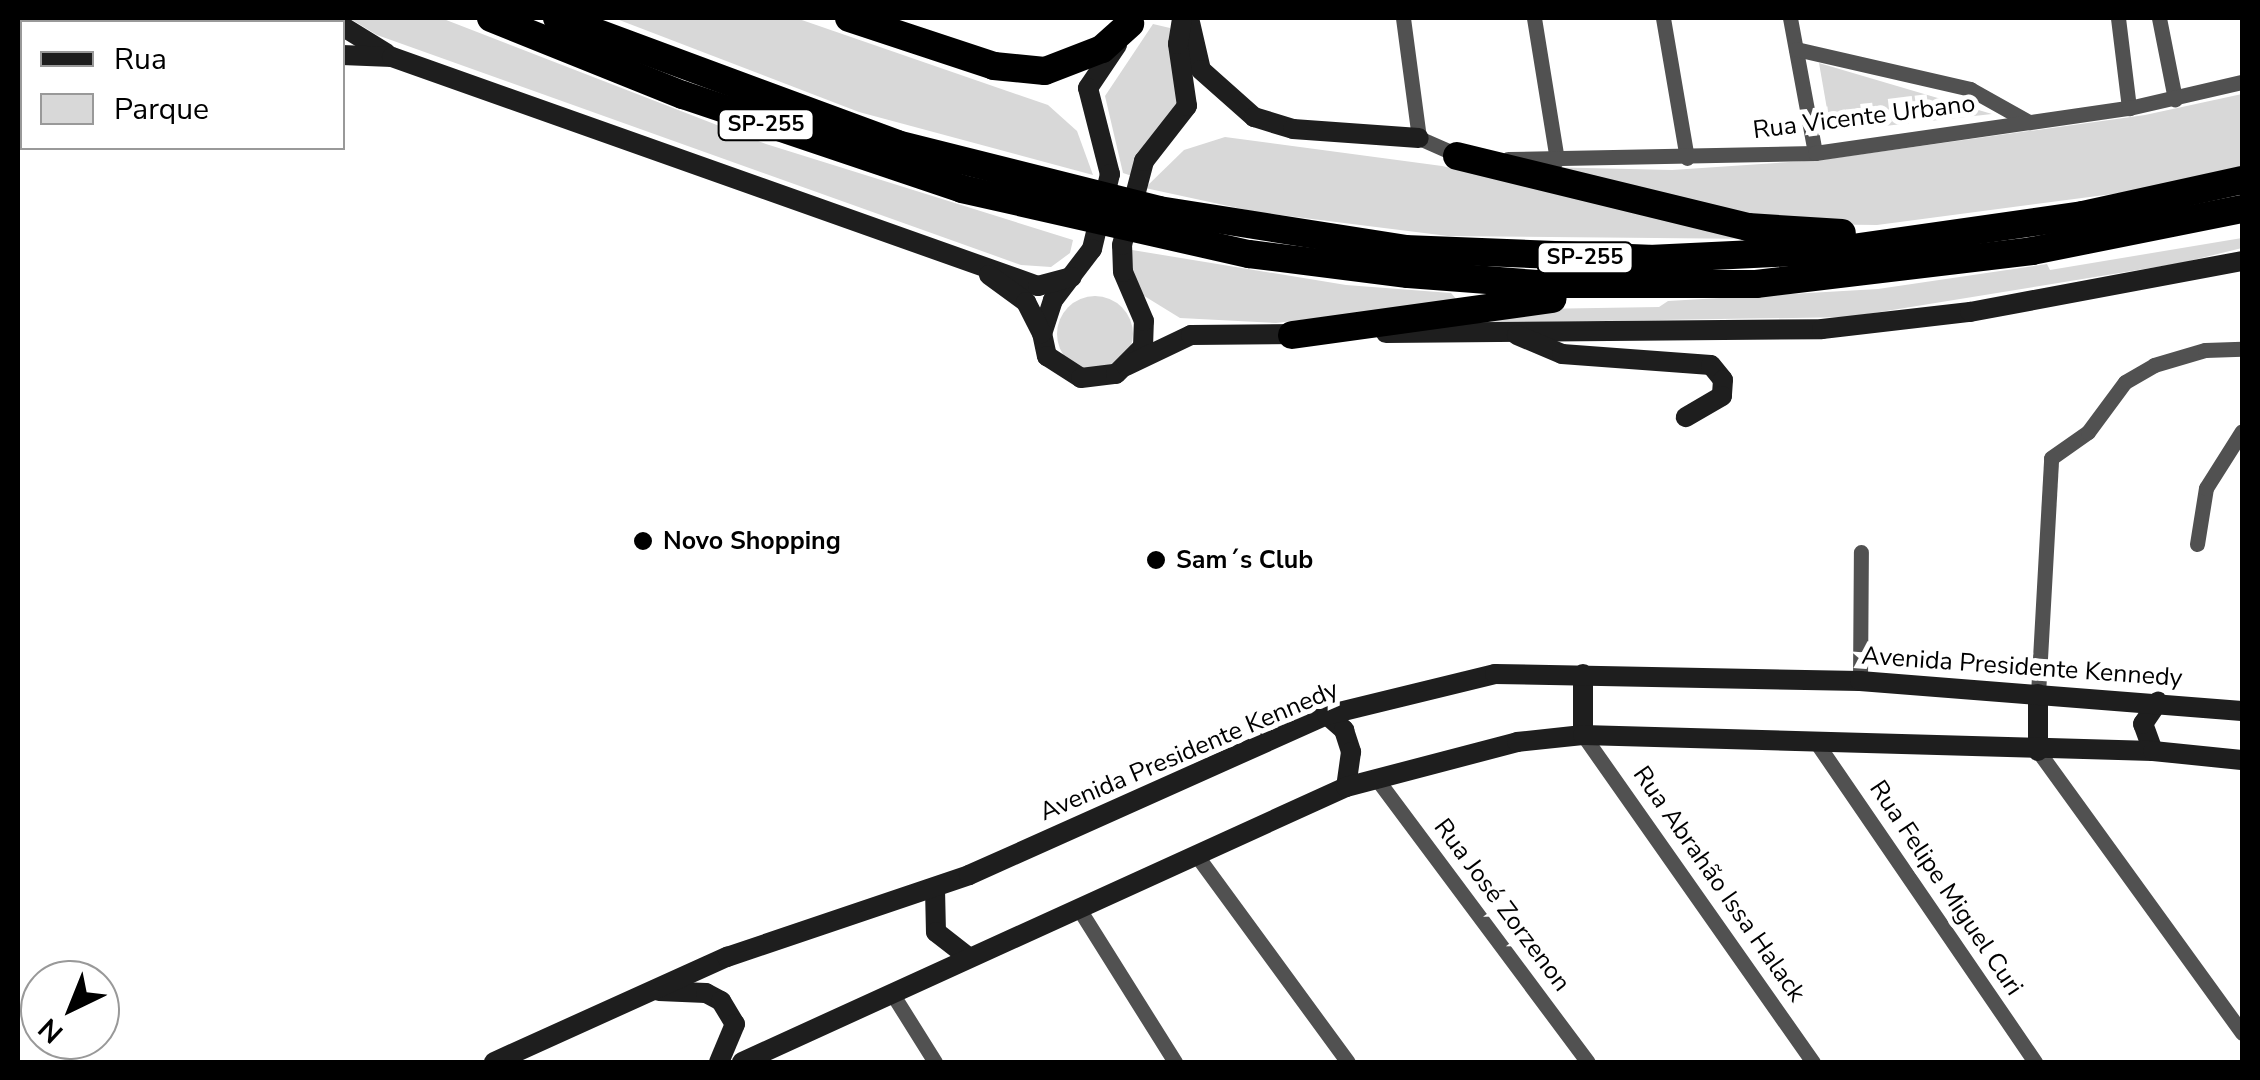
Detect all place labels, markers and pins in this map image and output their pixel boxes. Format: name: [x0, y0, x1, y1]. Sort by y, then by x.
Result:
place label: Novo Shopping: [663, 526, 841, 556]
marker: Novo Shopping: [632, 530, 654, 552]
place label: Sam´s Club: [1176, 545, 1313, 575]
marker: Sam´s Club: [1145, 549, 1167, 571]

